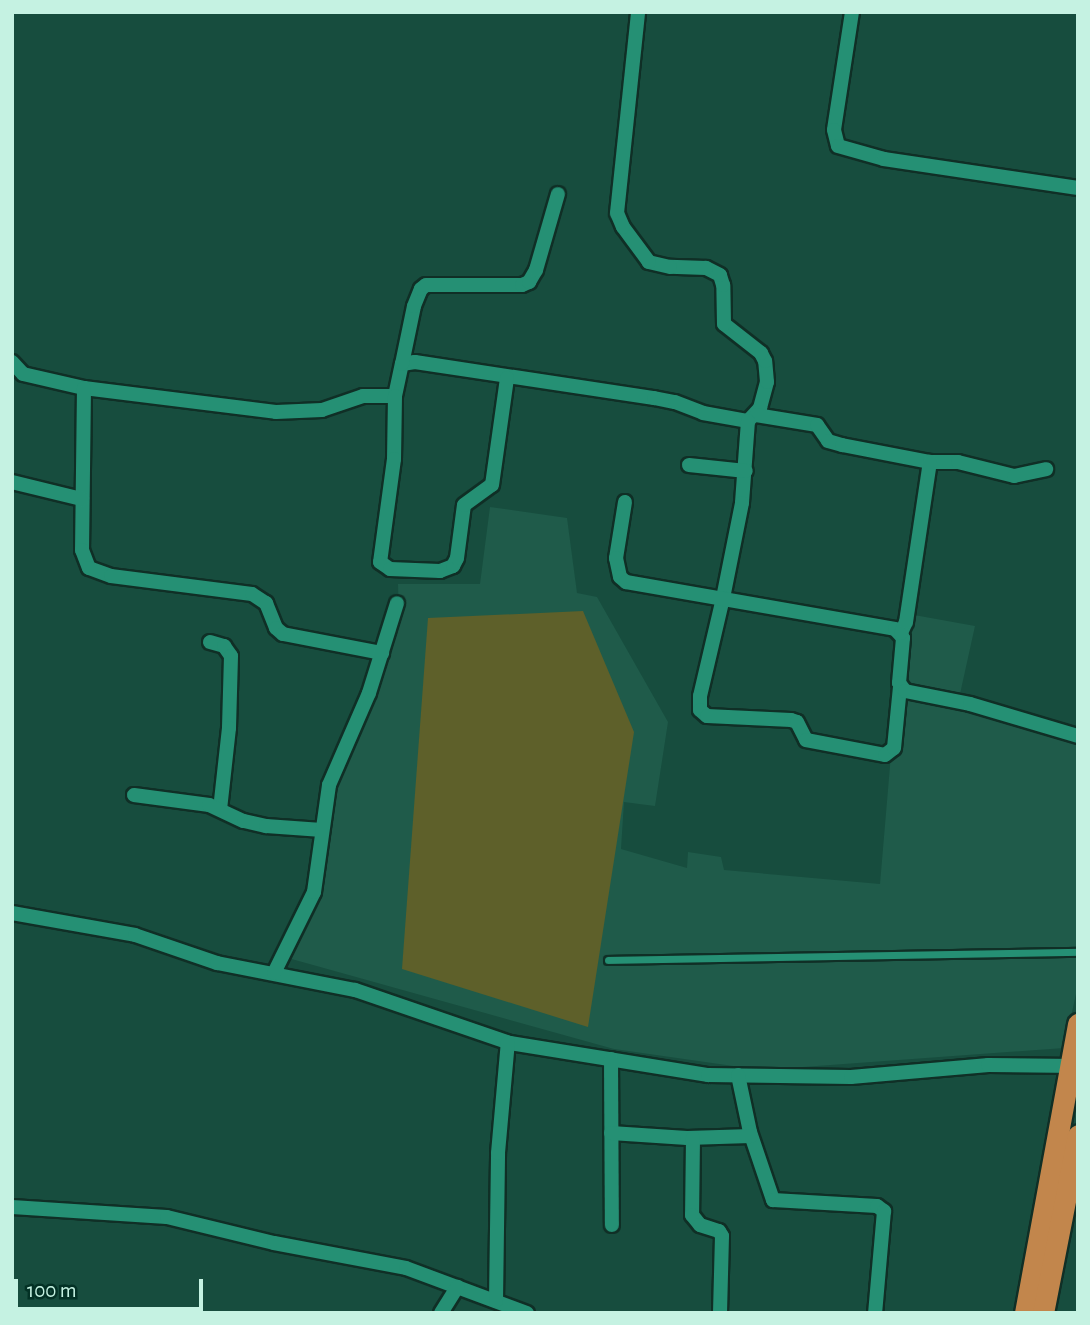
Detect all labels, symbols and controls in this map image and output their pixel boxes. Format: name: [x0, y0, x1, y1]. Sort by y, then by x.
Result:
scale bar: [18, 1266, 206, 1310]
text: 100 m: [27, 1280, 77, 1301]

